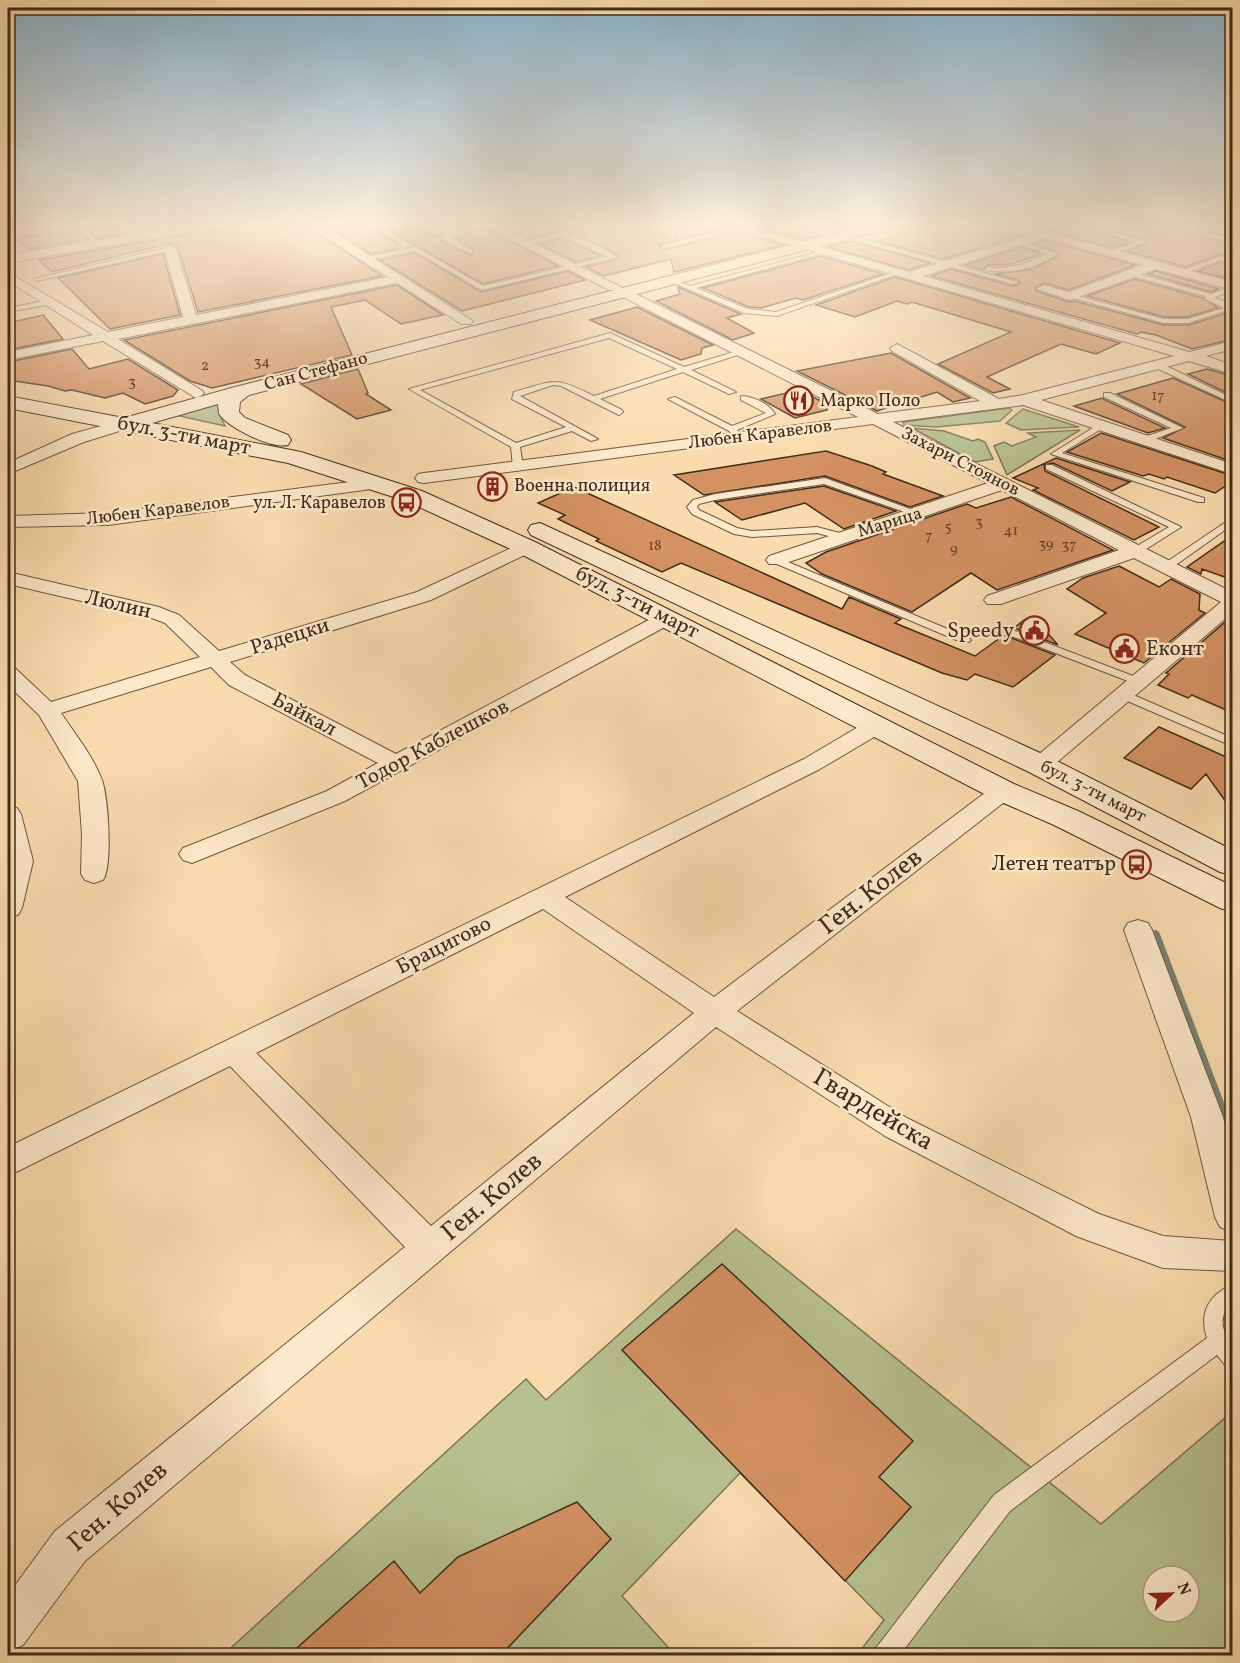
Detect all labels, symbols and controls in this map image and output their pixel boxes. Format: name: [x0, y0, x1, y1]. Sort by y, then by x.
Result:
street label: Сан Стефано: [262, 346, 370, 398]
house number: 34: [254, 352, 270, 373]
house number: 2: [201, 356, 209, 377]
house number: 3: [128, 372, 136, 393]
restaurant icon: Марко Поло: [783, 385, 815, 417]
house number: 17: [1151, 386, 1165, 407]
place label: Марко Поло: [820, 389, 920, 414]
street label: бул. 3-ти март: [115, 409, 254, 463]
street label: Любен Каравелов: [687, 414, 833, 456]
street label: Захари Стоянов: [896, 421, 1024, 503]
building icon: Военна полиция: [477, 470, 509, 502]
place label: Военна полиция: [514, 474, 650, 499]
bus stop icon: ул. Л. Каравелов: [391, 487, 423, 519]
street label: Любен Каравелов: [85, 490, 231, 532]
place label: ул. Л. Каравелов: [253, 491, 386, 516]
street label: Марица: [855, 501, 926, 545]
house number: 3: [975, 512, 983, 533]
house number: 5: [944, 517, 952, 538]
house number: 41: [1004, 521, 1018, 542]
house number: 7: [925, 526, 933, 547]
house number: 39: [1038, 534, 1054, 555]
house number: 37: [1062, 535, 1076, 556]
house number: 18: [648, 536, 662, 557]
house number: 9: [950, 539, 958, 560]
street label: бул. 3-ти март: [570, 559, 704, 647]
street label: Люлин: [82, 583, 154, 627]
street label: Радецки: [247, 611, 333, 663]
public building icon: Speedy: [1019, 615, 1051, 647]
place label: Speedy: [947, 617, 1015, 646]
public building icon: Еконт: [1109, 633, 1141, 665]
place label: Еконт: [1146, 635, 1204, 664]
street label: Байкал: [267, 686, 341, 744]
street label: Тодор Каблешков: [352, 693, 514, 797]
street label: бул. 3-ти март: [1036, 755, 1150, 829]
street label: Ген. Колев: [812, 840, 930, 944]
bus stop icon: Летен театър: [1121, 848, 1153, 880]
place label: Летен театър: [992, 850, 1116, 879]
street label: Брацигово: [391, 910, 497, 982]
street label: Гвардейска: [806, 1060, 940, 1160]
street label: Ген. Колев: [434, 1144, 550, 1250]
street label: Ген. Колев: [60, 1453, 176, 1561]
north arrow: [1141, 1564, 1201, 1624]
text: N: [1171, 1580, 1196, 1599]

